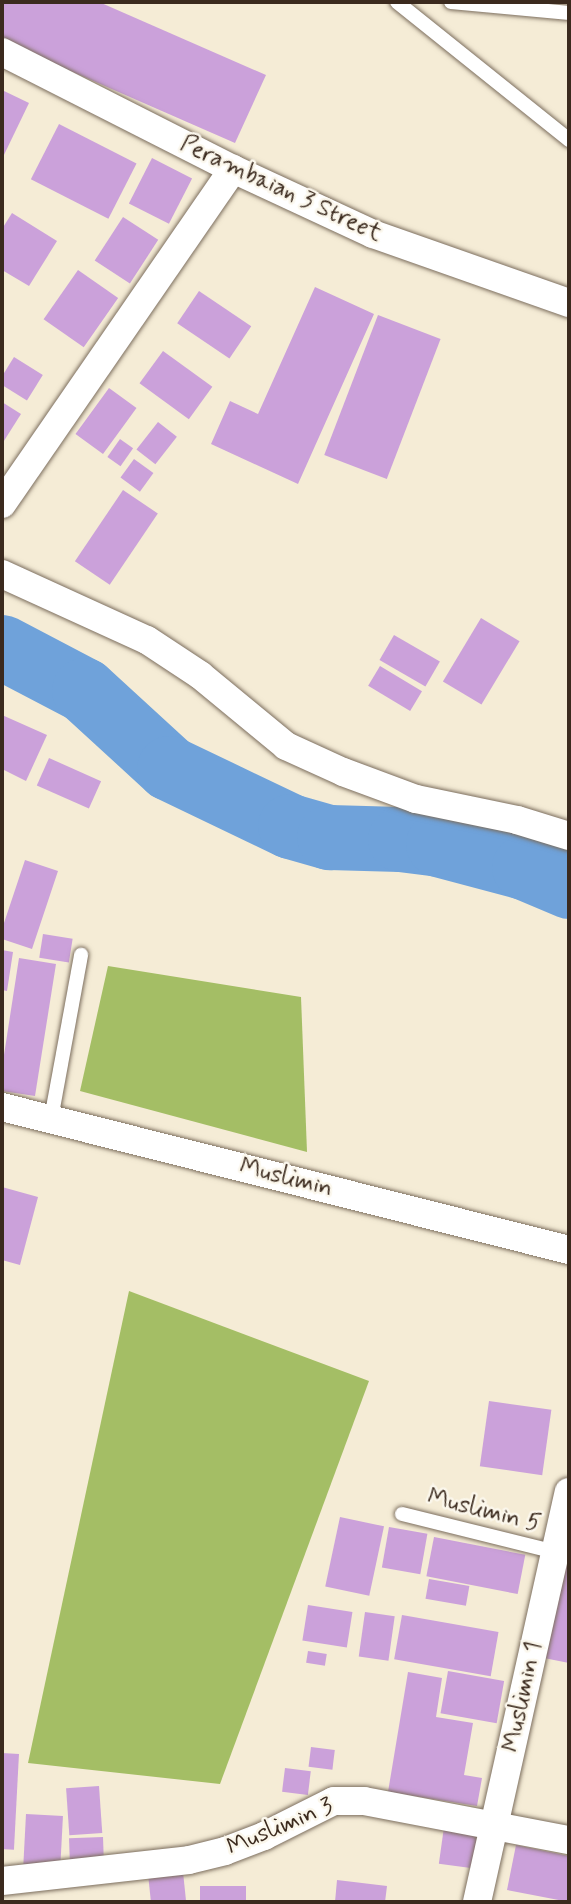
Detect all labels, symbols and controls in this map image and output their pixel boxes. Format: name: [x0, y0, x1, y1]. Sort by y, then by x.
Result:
street label: Perambaian 3 Street: [176, 130, 386, 248]
street label: Muslimin: [236, 1153, 336, 1203]
street label: Muslimin 5: [424, 1483, 544, 1539]
street label: Muslimin 1: [497, 1639, 549, 1755]
street label: Muslimin 3: [223, 1792, 337, 1862]

